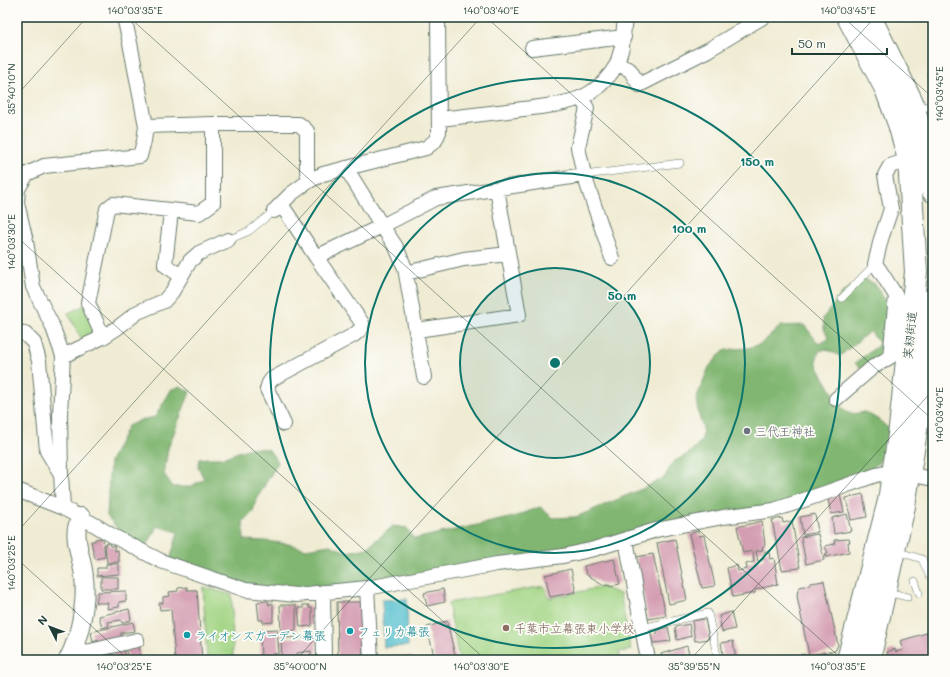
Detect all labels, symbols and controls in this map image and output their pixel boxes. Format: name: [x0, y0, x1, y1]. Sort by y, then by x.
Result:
text: 140°03'35"E: [107, 3, 163, 17]
text: 140°03'40"E: [463, 3, 519, 17]
text: 140°03'45"E: [820, 3, 876, 17]
scale bar: [792, 30, 887, 56]
text: 50 m: [798, 35, 826, 51]
text: 35°40'10"N: [4, 63, 18, 115]
text: 140°03'45"E: [932, 66, 946, 122]
text: 150 m: [740, 153, 774, 169]
text: 140°03'30"E: [4, 214, 18, 270]
text: 100 m: [672, 220, 706, 236]
text: 50 m: [608, 287, 636, 303]
street label: 実籾街道: [899, 310, 919, 360]
centre of rings: [548, 356, 562, 370]
text: 140°03'40"E: [932, 387, 946, 443]
place label: 三代王神社: [755, 423, 815, 439]
marker: 三代王神社: [742, 426, 752, 436]
text: 140°03'25"E: [4, 535, 18, 591]
north arrow: [30, 607, 70, 647]
text: N: [34, 612, 51, 628]
place label: 千葉市立幕張東小学校: [514, 620, 634, 636]
place label: フェリカ幕張: [358, 623, 430, 639]
marker: 千葉市立幕張東小学校: [501, 623, 511, 633]
marker: フェリカ幕張: [345, 626, 355, 636]
place label: ライオンズガーデン幕張: [195, 627, 326, 643]
marker: ライオンズガーデン幕張: [182, 630, 192, 640]
text: 140°03'25"E: [96, 659, 152, 673]
text: 35°40'00"N: [273, 659, 327, 673]
text: 140°03'30"E: [453, 659, 509, 673]
text: 35°39'55"N: [668, 659, 720, 673]
text: 140°03'35"E: [810, 659, 866, 673]

